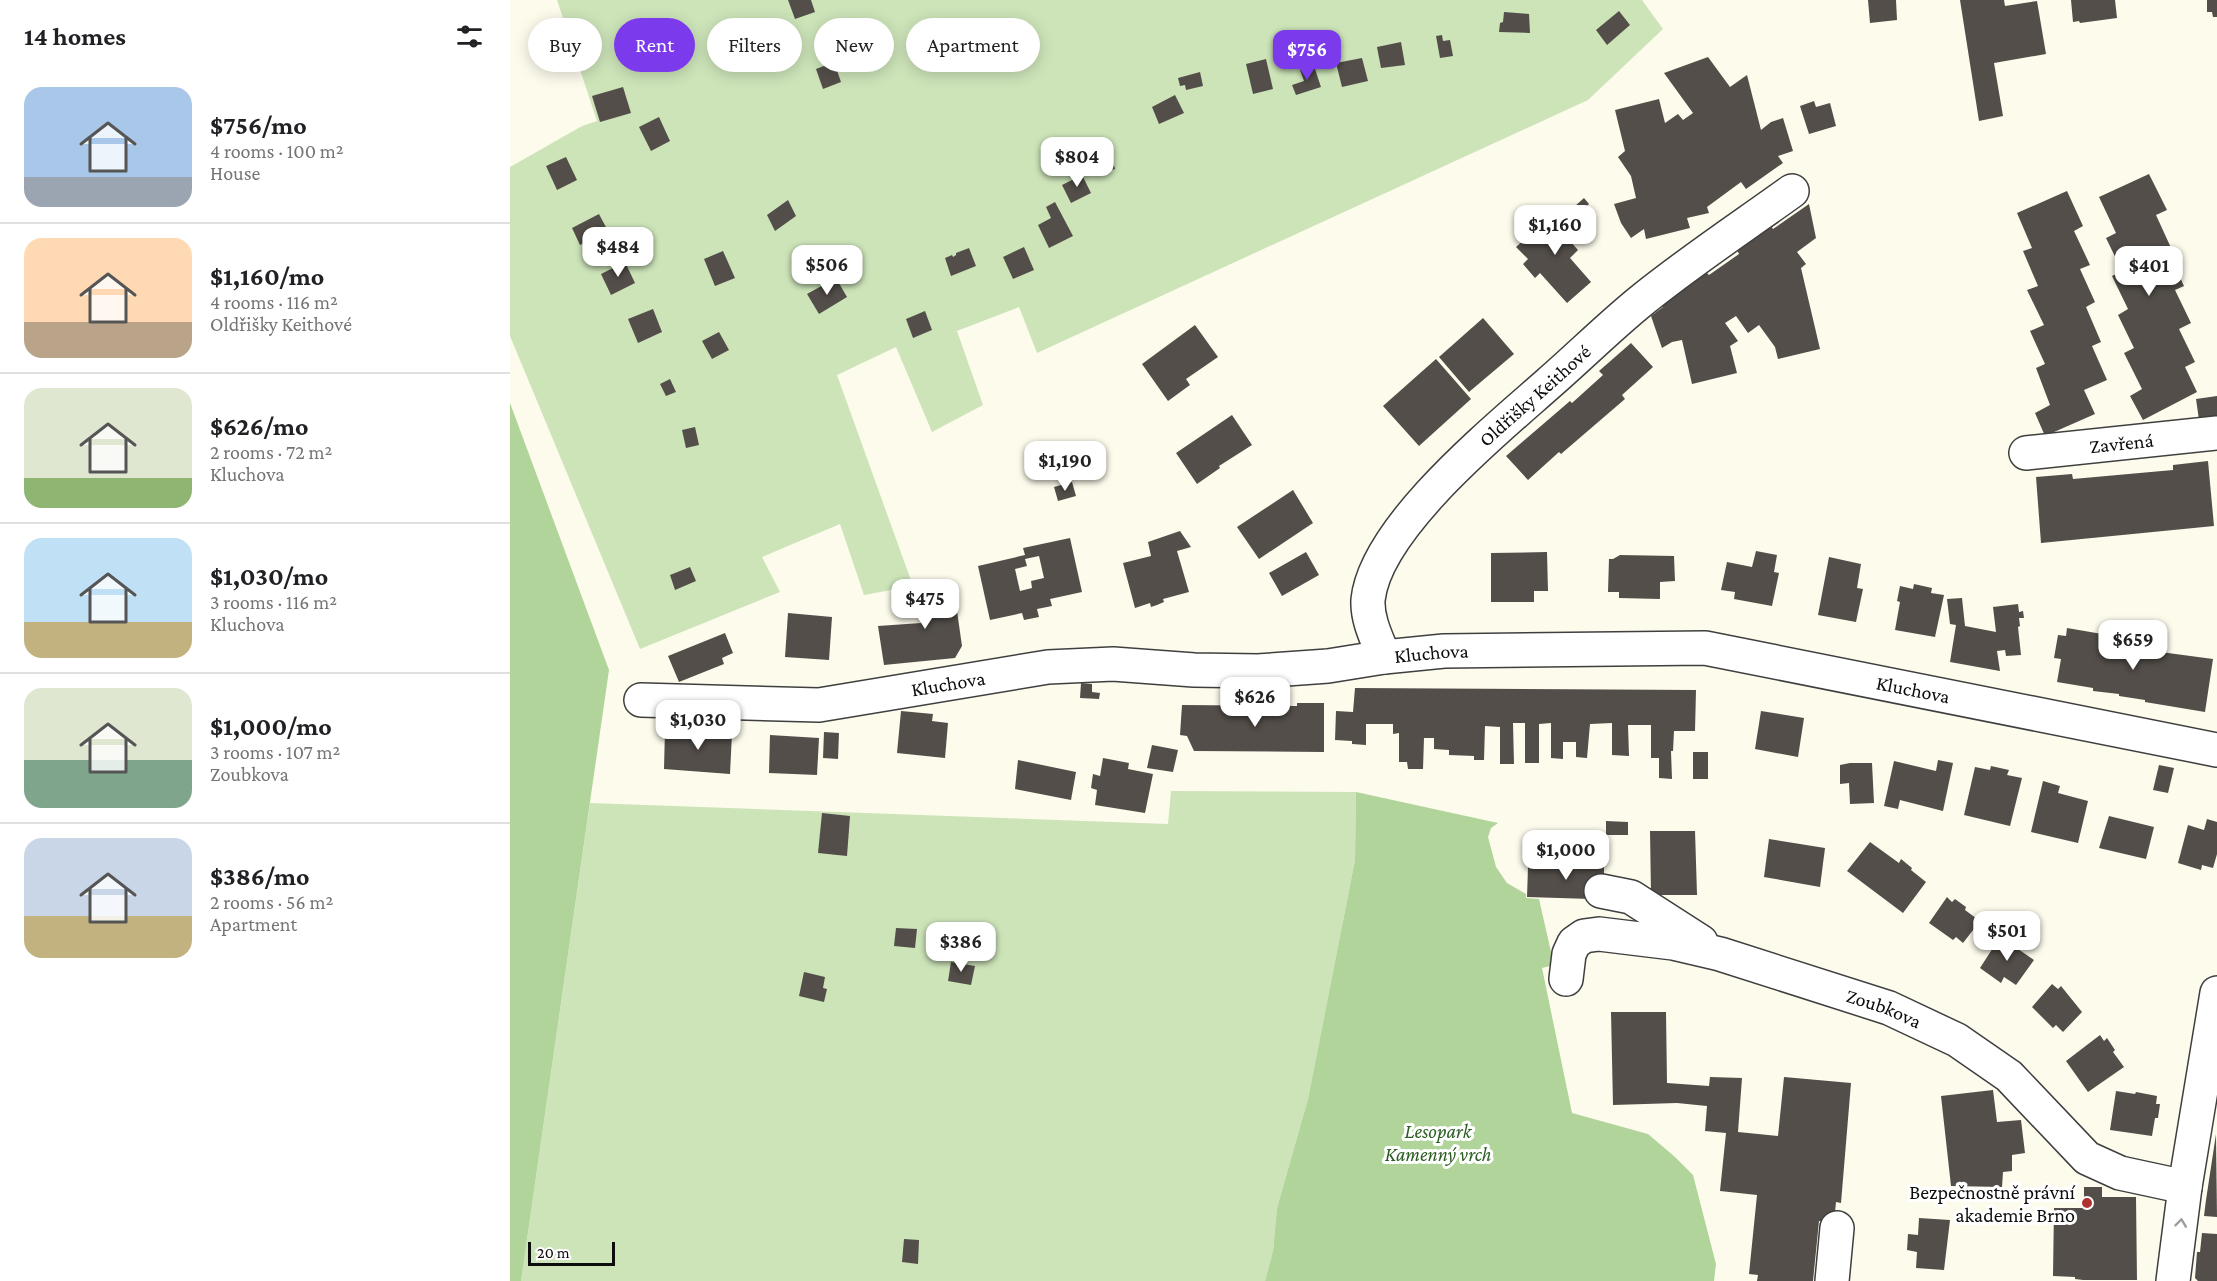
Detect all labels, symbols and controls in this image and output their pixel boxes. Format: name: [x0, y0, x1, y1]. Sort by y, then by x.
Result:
chip: Buy: [528, 18, 602, 72]
chip: Rent: [614, 18, 695, 72]
chip: Filters: [707, 18, 802, 72]
chip: New: [814, 18, 894, 72]
chip: Apartment: [906, 18, 1040, 72]
icon: filters: [453, 20, 486, 53]
text: 14 homes: [24, 22, 126, 51]
pin: $756: [1271, 30, 1343, 81]
text: $756: [1287, 38, 1327, 60]
icon: home: [72, 111, 144, 183]
text: $756/mo: [210, 111, 307, 140]
pin: $804: [1041, 137, 1113, 188]
text: 4 rooms · 100 m²: [210, 140, 344, 162]
text: $804: [1055, 145, 1099, 167]
text: House: [210, 162, 260, 184]
pin: $1,160: [1506, 205, 1604, 256]
text: $1,160: [1528, 213, 1582, 235]
pin: $484: [582, 227, 654, 278]
text: $484: [596, 235, 640, 257]
pin: $506: [791, 245, 863, 296]
pin: $401: [2113, 246, 2185, 297]
text: $506: [806, 253, 848, 275]
text: $401: [2129, 254, 2169, 276]
icon: home: [72, 262, 144, 334]
text: $1,160/mo: [210, 262, 324, 291]
text: 4 rooms · 116 m²: [210, 291, 338, 313]
text: Oldřišky Keithové: [210, 313, 352, 335]
street label: Oldřišky Keithové: [1474, 340, 1595, 451]
icon: home: [72, 412, 144, 484]
text: $626/mo: [210, 412, 309, 441]
street label: Zavřená: [2088, 429, 2155, 457]
text: 2 rooms · 72 m²: [210, 441, 332, 463]
pin: $1,190: [1016, 441, 1114, 492]
text: $1,190: [1038, 449, 1092, 471]
text: Kluchova: [210, 463, 285, 485]
icon: home: [72, 562, 144, 634]
text: $1,030/mo: [210, 562, 328, 591]
pin: $475: [889, 579, 961, 630]
text: $475: [905, 587, 945, 609]
text: 3 rooms · 116 m²: [210, 591, 337, 613]
text: Kluchova: [210, 613, 285, 635]
pin: $659: [2097, 620, 2169, 671]
text: $659: [2112, 628, 2154, 650]
street label: Kluchova: [1393, 640, 1469, 667]
street label: Kluchova: [910, 667, 987, 701]
street label: Kluchova: [1874, 671, 1952, 708]
pin: $626: [1219, 677, 1291, 728]
text: $626: [1234, 685, 1276, 707]
pin: $1,030: [649, 700, 747, 751]
text: $1,030: [670, 708, 726, 730]
icon: home: [72, 712, 144, 784]
text: $1,000/mo: [210, 712, 332, 741]
text: 3 rooms · 107 m²: [210, 741, 340, 763]
text: Zoubkova: [210, 763, 289, 785]
pin: $1,000: [1517, 830, 1615, 881]
text: $1,000: [1536, 838, 1596, 860]
icon: home: [72, 862, 144, 934]
text: $386/mo: [210, 862, 310, 891]
text: 2 rooms · 56 m²: [210, 891, 333, 913]
pin: $501: [1971, 911, 2043, 962]
text: Apartment: [210, 913, 297, 935]
text: $501: [1987, 919, 2027, 941]
pin: $386: [925, 922, 997, 973]
text: $386: [940, 930, 982, 952]
street label: Zoubkova: [1843, 984, 1925, 1033]
park label: Lesopark Kamenný vrch: [1385, 1120, 1491, 1166]
place label: Bezpečnostně právní akademie Brno: [1909, 1181, 2076, 1226]
marker: Bezpečnostně právní akademie Brno: [2080, 1196, 2094, 1210]
one-way arrow: [2174, 1218, 2186, 1228]
scale bar: [528, 1239, 615, 1266]
text: 20 m: [537, 1244, 570, 1261]

